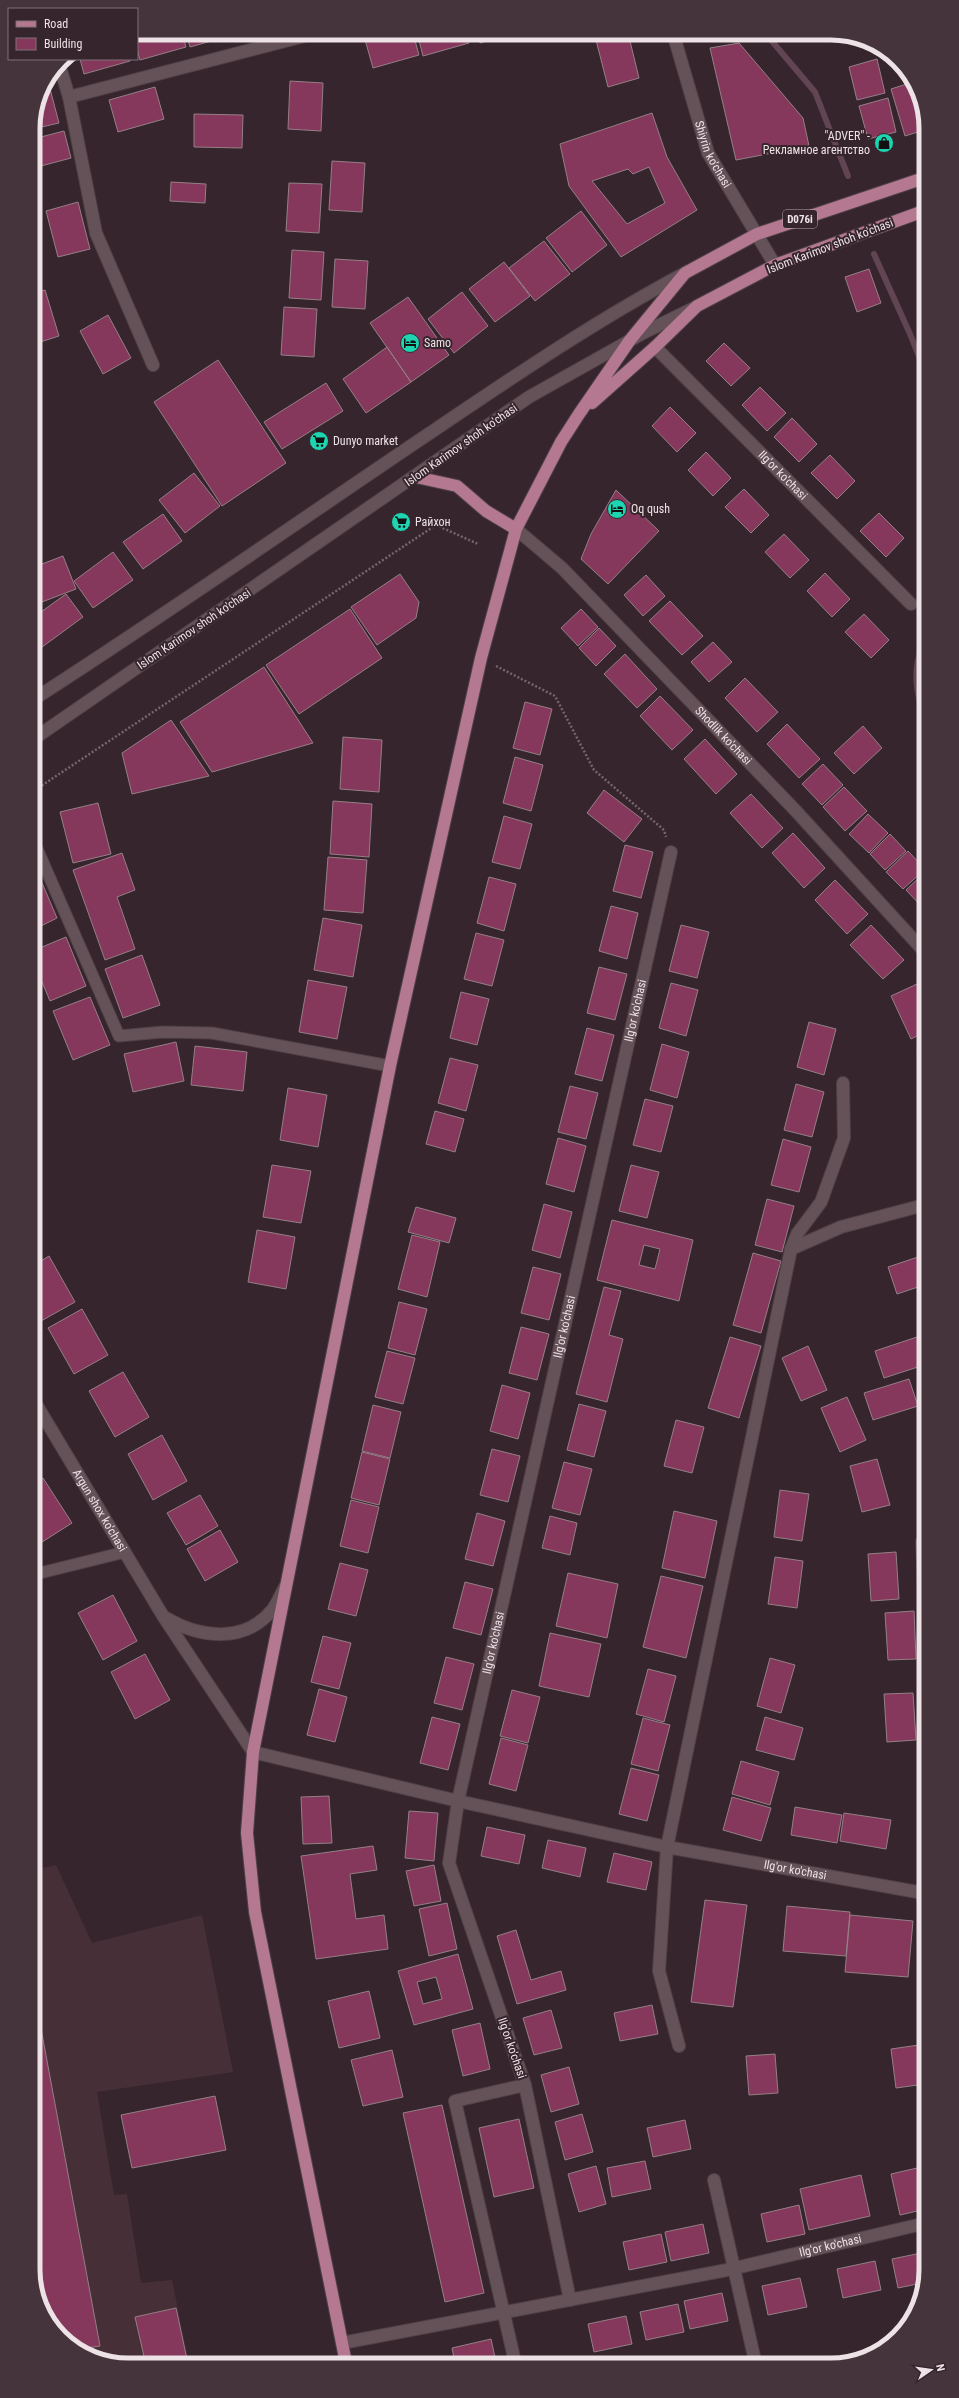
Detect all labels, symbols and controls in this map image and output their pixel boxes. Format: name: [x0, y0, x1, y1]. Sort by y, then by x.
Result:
legend: [8, 8, 138, 60]
text: Road: [44, 17, 68, 31]
text: Building: [44, 37, 82, 51]
street label: Shiyrin ko'chasi: [692, 119, 734, 190]
place label: "ADVER" - Рекламное агентство: [763, 129, 870, 157]
shop icon: "ADVER" - Рекламное агентство: [873, 132, 895, 154]
road number: D076i: [783, 210, 817, 228]
street label: Islom Karimov shoh ko'chasi: [765, 215, 895, 277]
hotel icon: Samo: [399, 332, 421, 354]
place label: Samo: [424, 336, 451, 350]
street label: Islom Karimov shoh ko'chasi: [402, 401, 520, 489]
supermarket icon: Dunyo market: [308, 430, 330, 452]
place label: Dunyo market: [333, 434, 399, 448]
street label: Ilg'or ko'chasi: [755, 448, 810, 503]
hotel icon: Oq qush: [606, 498, 628, 520]
place label: Oq qush: [631, 502, 670, 516]
supermarket icon: Райхон: [390, 511, 412, 533]
place label: Райхон: [415, 515, 451, 529]
street label: Islom Karimov shoh ko'chasi: [134, 586, 254, 672]
street label: Shodlik ko'chasi: [692, 704, 755, 768]
street label: Ilg'or ko'chasi: [622, 978, 649, 1043]
street label: Ilg'or ko'chasi: [551, 1294, 578, 1359]
street label: Argun shox ko'chasi: [70, 1467, 130, 1554]
street label: Ilg'or ko'chasi: [480, 1610, 507, 1675]
street label: Ilg'or ko'chasi: [763, 1858, 828, 1883]
street label: Ilg'or ko'chasi: [495, 2016, 529, 2080]
street label: Ilg'or ko'chasi: [798, 2231, 863, 2260]
north arrow: [911, 2350, 951, 2390]
text: N: [933, 2363, 947, 2373]

